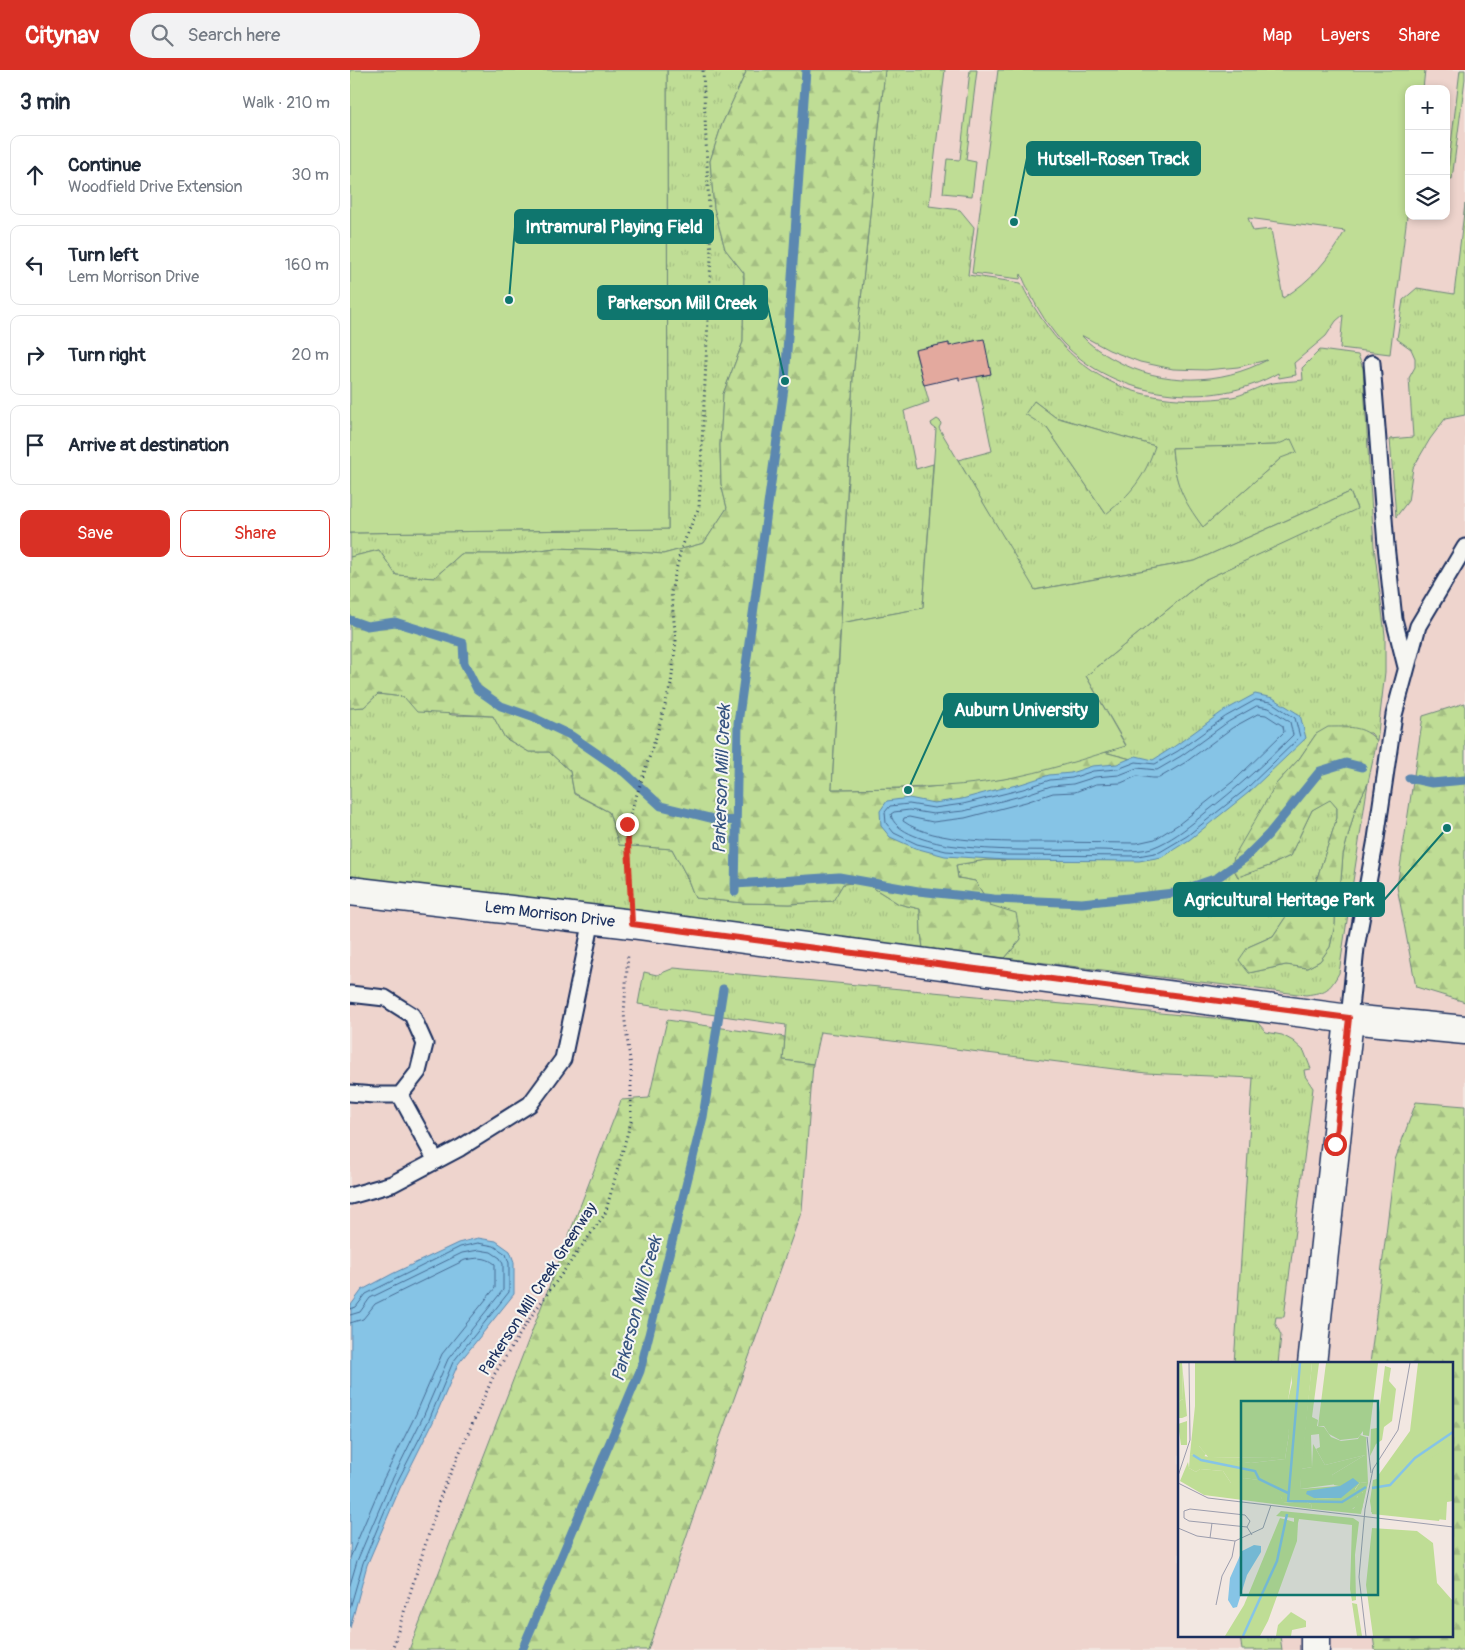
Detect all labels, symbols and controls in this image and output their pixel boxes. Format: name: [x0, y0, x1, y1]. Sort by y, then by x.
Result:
search box: [130, 13, 480, 58]
text: Citynav: [25, 21, 100, 50]
icon: search: [148, 21, 176, 49]
text: Search here: [188, 23, 280, 47]
text: Map: [1263, 24, 1292, 47]
text: Layers: [1320, 24, 1370, 47]
text: Share: [1398, 24, 1440, 47]
map controls: [1405, 85, 1450, 220]
button: +: [1405, 85, 1450, 130]
text: 3 min: [20, 89, 70, 116]
text: Walk · 210 m: [242, 93, 330, 113]
button: −: [1405, 130, 1450, 175]
callout: Hutsell-Rosen Track: [1027, 142, 1200, 175]
text: Hutsell-Rosen Track: [1037, 148, 1190, 171]
text: Continue: [68, 153, 141, 177]
icon: ahead: [21, 161, 49, 189]
text: 30 m: [291, 165, 329, 185]
button: layers: [1405, 175, 1450, 220]
text: Woodfield Drive Extension: [68, 177, 242, 197]
callout: Intramural Playing Field: [515, 210, 713, 243]
text: Intramural Playing Field: [525, 216, 703, 239]
text: Turn left: [68, 243, 138, 267]
icon: left: [21, 251, 49, 279]
text: 160 m: [285, 255, 329, 275]
text: Lem Morrison Drive: [68, 267, 199, 287]
callout: Parkerson Mill Creek: [598, 286, 767, 319]
text: Parkerson Mill Creek: [607, 292, 757, 315]
icon: right: [21, 341, 49, 369]
text: Turn right: [68, 343, 146, 367]
text: 20 m: [291, 345, 329, 365]
icon: arrive: [21, 431, 49, 459]
text: Arrive at destination: [68, 433, 229, 457]
button: Save: [20, 510, 170, 557]
button: Share: [180, 510, 330, 557]
callout: Auburn University: [944, 694, 1098, 727]
text: Auburn University: [954, 699, 1088, 722]
water label: Parkerson Mill Creek: [708, 702, 736, 854]
route end: [616, 813, 639, 836]
callout: Agricultural Heritage Park: [1174, 883, 1384, 916]
text: Agricultural Heritage Park: [1184, 889, 1375, 912]
street label: Lem Morrison Drive: [483, 897, 616, 932]
route start: [1324, 1133, 1347, 1156]
street label: Parkerson Mill Creek Greenway: [475, 1199, 601, 1379]
water label: Parkerson Mill Creek: [607, 1232, 668, 1384]
inset map: [1178, 1362, 1452, 1638]

